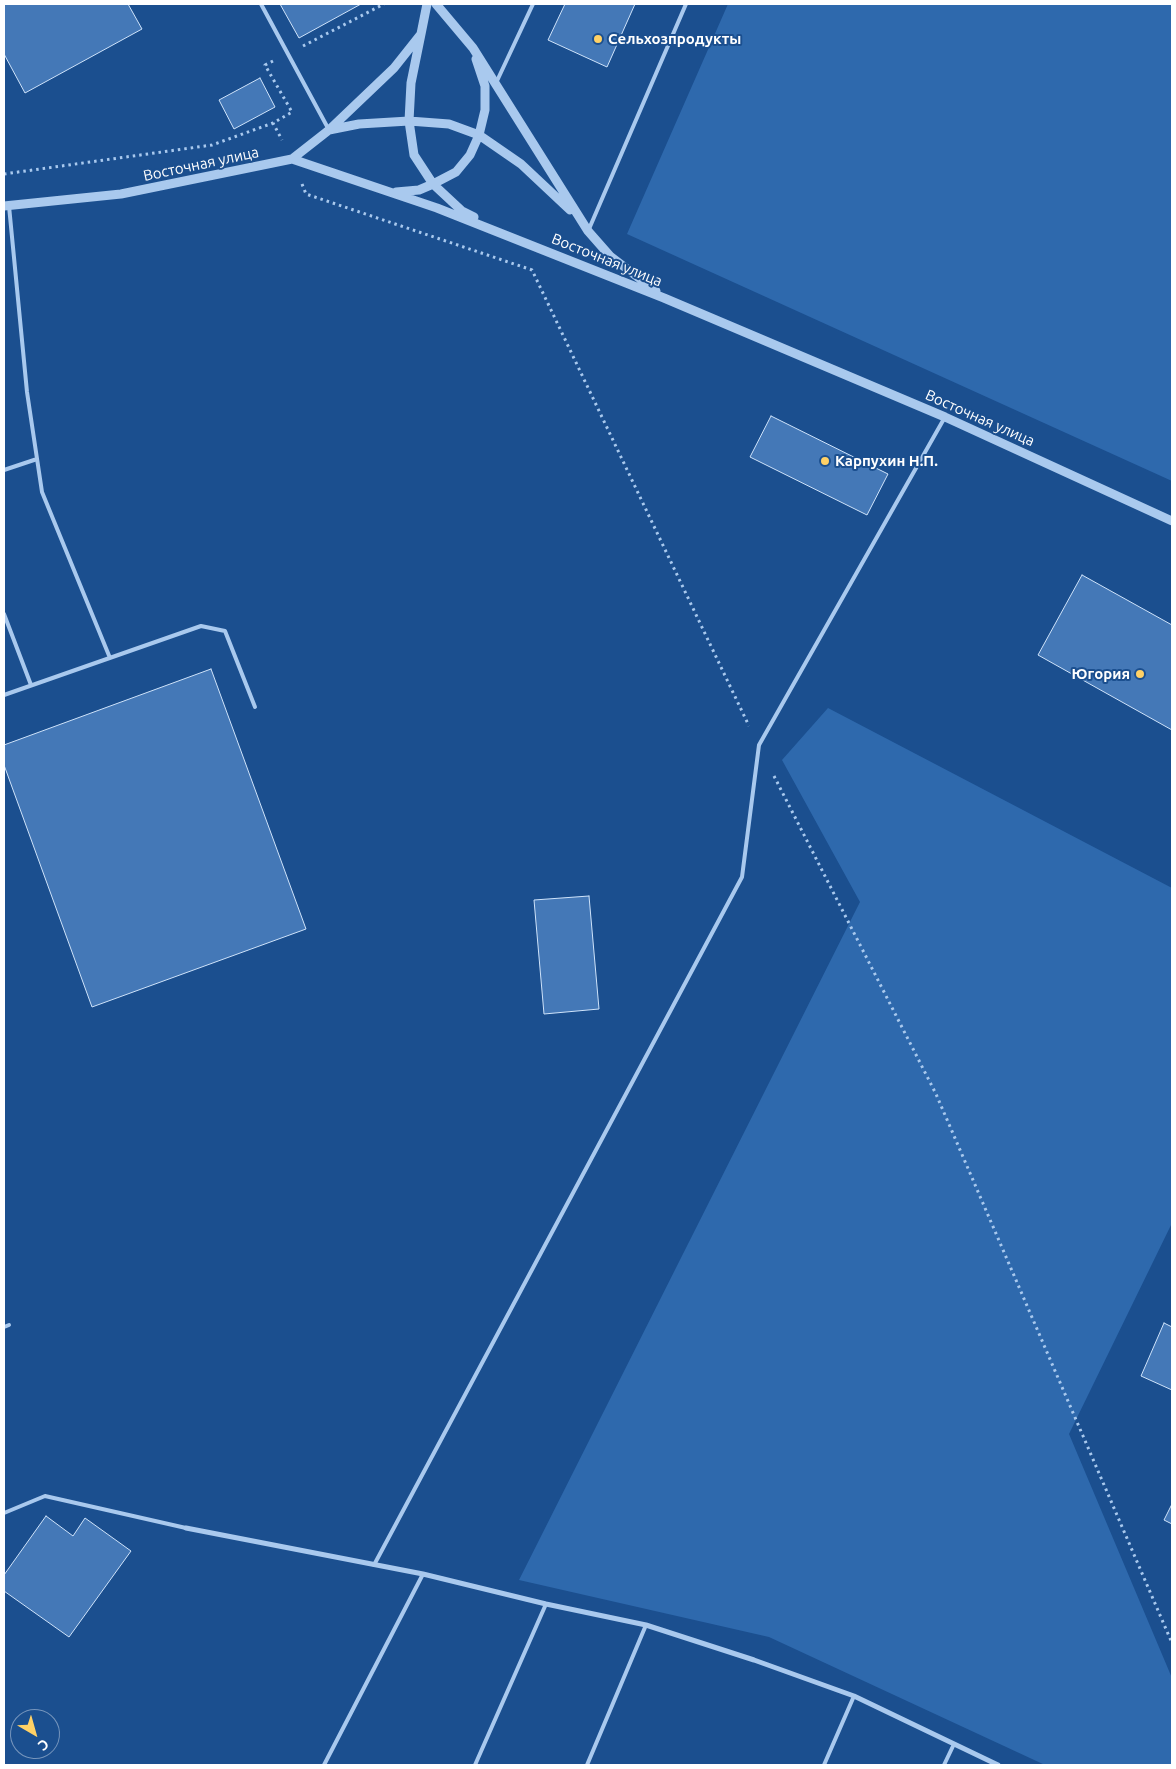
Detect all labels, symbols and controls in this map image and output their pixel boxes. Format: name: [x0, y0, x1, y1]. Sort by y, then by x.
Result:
place label: Сельхозпродукты: [608, 30, 741, 48]
marker: Сельхозпродукты: [592, 33, 604, 45]
street label: Восточная улица: [142, 143, 260, 185]
street label: Восточная улица: [549, 230, 665, 290]
street label: Восточная улица: [923, 386, 1037, 450]
place label: Карпухин Н.П.: [835, 452, 938, 470]
marker: Карпухин Н.П.: [819, 455, 831, 467]
place label: Югория: [1072, 665, 1130, 683]
marker: Югория: [1134, 668, 1146, 680]
north arrow: [10, 1709, 60, 1759]
text: С: [35, 1736, 52, 1754]

